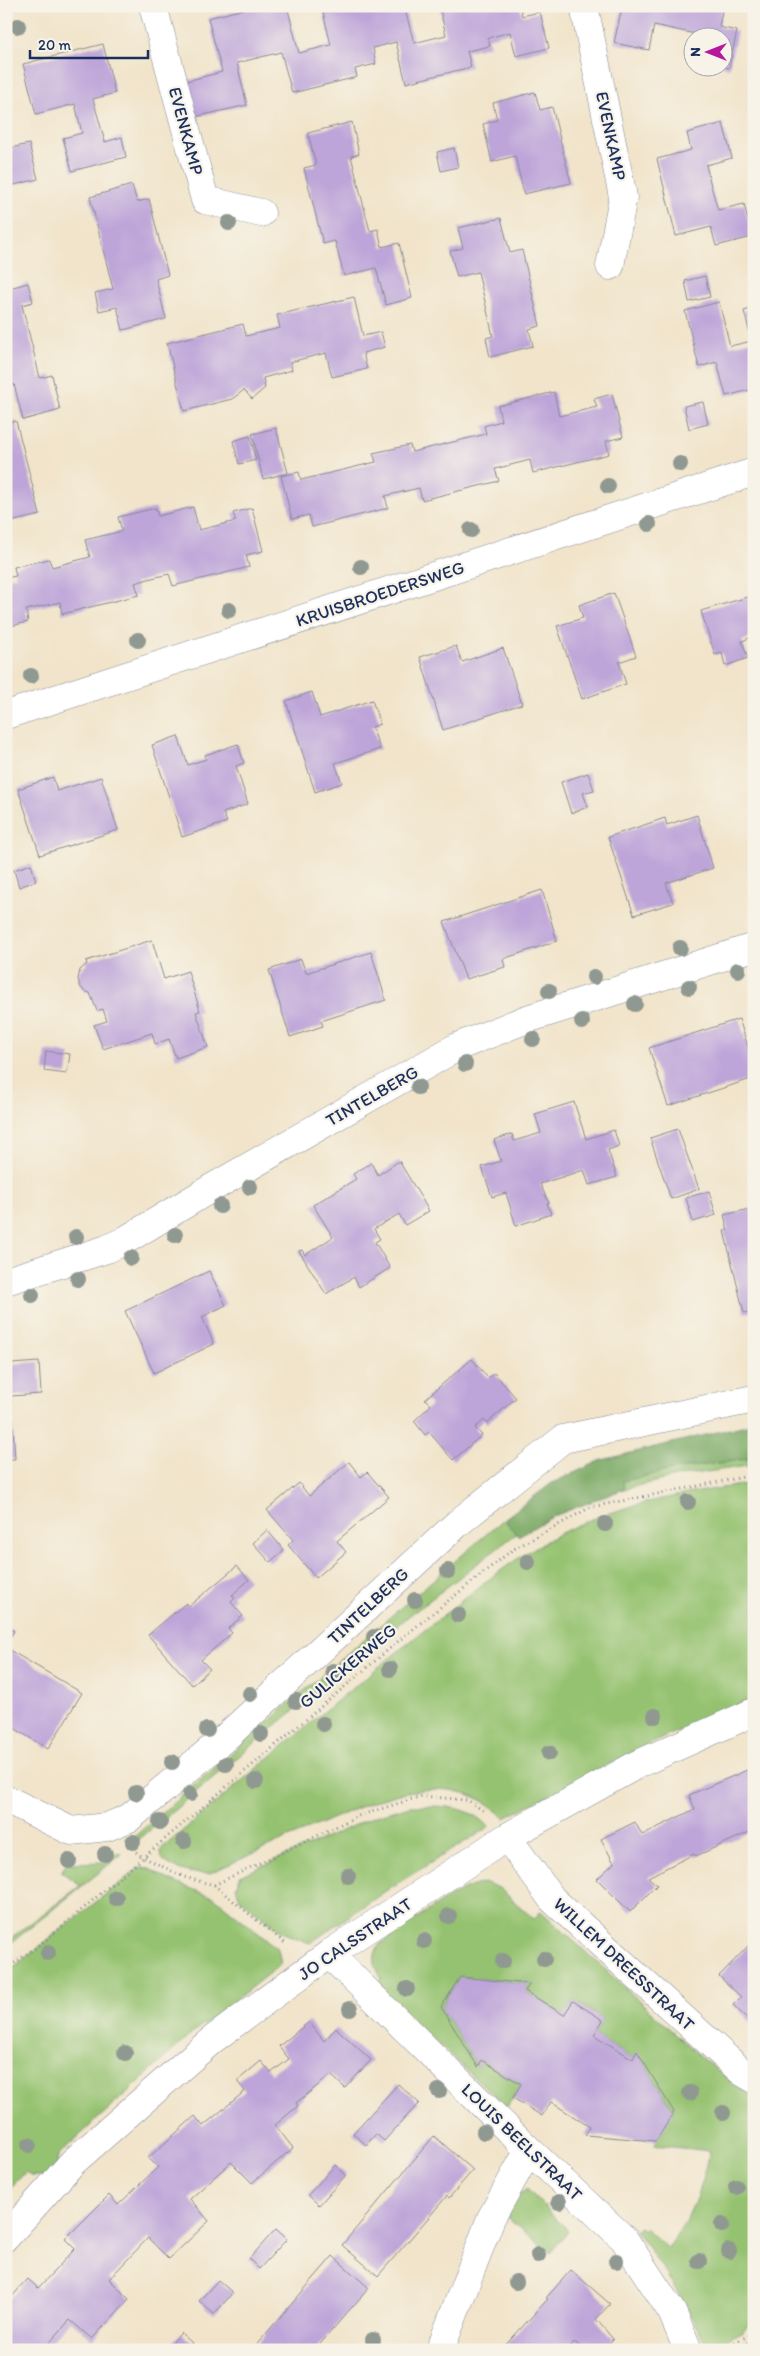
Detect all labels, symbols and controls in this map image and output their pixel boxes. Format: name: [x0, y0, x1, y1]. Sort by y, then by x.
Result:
scale bar: [30, 28, 148, 60]
north arrow: [682, 28, 732, 78]
text: 20 m: [38, 36, 72, 54]
text: N: [687, 47, 704, 57]
street label: EVENKAMP: [164, 85, 208, 177]
street label: EVENKAMP: [591, 90, 631, 182]
street label: KRUISBROEDERSWEG: [293, 556, 467, 632]
street label: TINTELBERG: [322, 1061, 422, 1131]
street label: TINTELBERG: [323, 1563, 413, 1649]
street label: GULICKERWEG: [295, 1619, 401, 1713]
street label: JO CALSSTRAAT: [294, 1893, 416, 1985]
street label: WILLEM DREESSTRAAT: [549, 1893, 699, 2035]
street label: LOUIS BEELSTRAAT: [457, 2079, 587, 2205]

